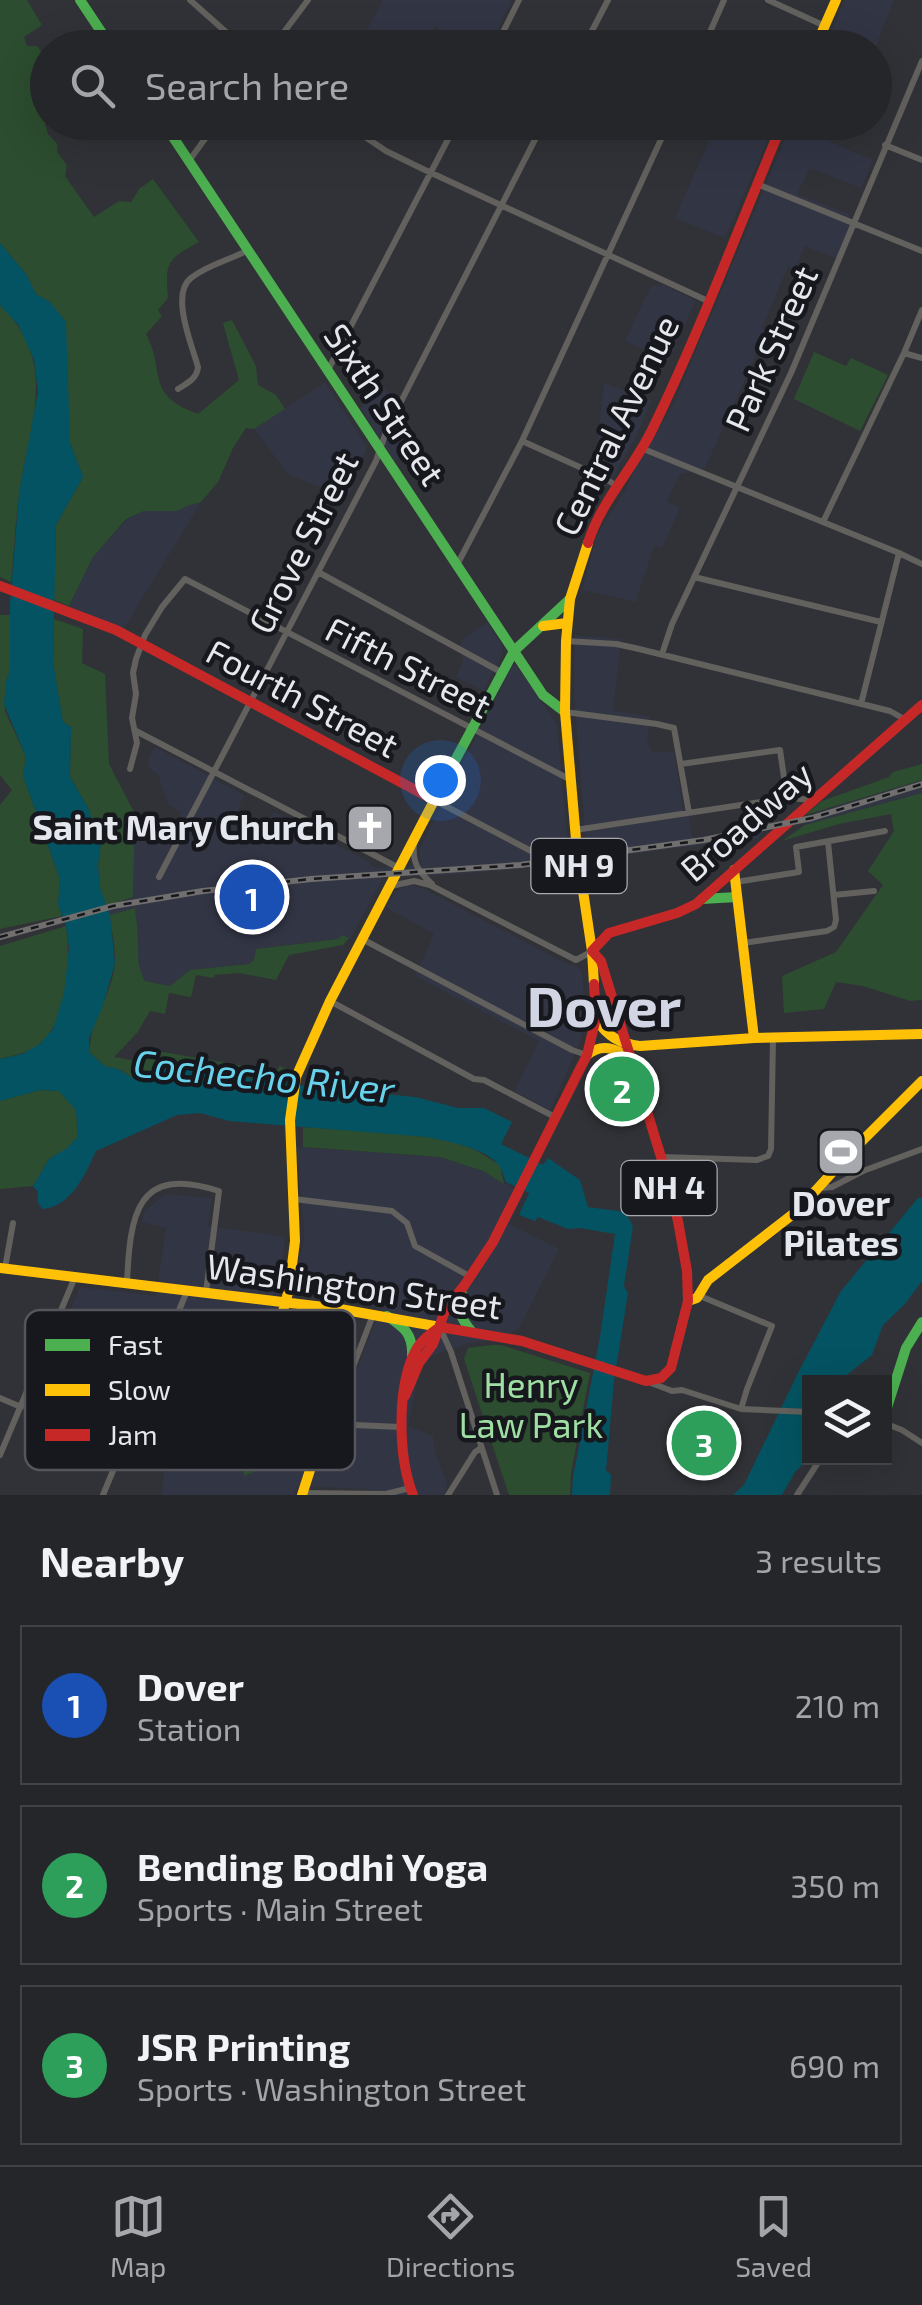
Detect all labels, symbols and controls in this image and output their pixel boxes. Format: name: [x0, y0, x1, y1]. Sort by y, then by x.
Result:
search box: [30, 30, 892, 140]
icon: search: [65, 58, 120, 113]
text: Search here: [145, 62, 349, 108]
street label: Park Street: [715, 259, 825, 437]
street label: Central Avenue: [544, 308, 687, 542]
street label: Sixth Street: [316, 315, 455, 493]
street label: Grove Street: [239, 445, 366, 640]
street label: Fifth Street: [319, 607, 498, 726]
street label: Fourth Street: [200, 629, 406, 765]
street label: Broadway: [671, 752, 820, 889]
your location: [415, 755, 466, 806]
church icon: Saint Mary Church: [344, 802, 396, 854]
place label: Saint Mary Church: [33, 805, 335, 848]
road number: NH 9: [532, 839, 626, 893]
pin: 1: [220, 860, 284, 934]
district label: Dover: [527, 972, 681, 1038]
water label: Cochecho River: [131, 1038, 398, 1112]
pin: 2: [590, 1052, 654, 1126]
sports icon: Dover Pilates: [815, 1126, 867, 1178]
road number: NH 4: [622, 1161, 716, 1215]
place label: Dover Pilates: [783, 1181, 899, 1263]
street label: Washington Street: [204, 1244, 504, 1327]
legend: [25, 1310, 355, 1470]
text: Fast: [108, 1327, 163, 1361]
park label: Henry Law Park: [459, 1363, 604, 1445]
text: Slow: [108, 1372, 171, 1406]
map controls: [802, 1375, 892, 1465]
button: layers: [802, 1375, 892, 1465]
pin: 3: [672, 1406, 736, 1480]
text: Jam: [108, 1417, 157, 1451]
text: Nearby: [40, 1535, 184, 1585]
text: 3 results: [755, 1541, 882, 1579]
text: Dover: [137, 1663, 244, 1709]
text: 1: [68, 1686, 81, 1724]
text: 210 m: [795, 1686, 880, 1724]
text: Station: [137, 1709, 241, 1747]
text: Bending Bodhi Yoga: [137, 1843, 488, 1889]
text: 2: [65, 1866, 84, 1904]
text: 350 m: [791, 1866, 880, 1904]
text: Sports · Main Street: [137, 1889, 423, 1927]
text: JSR Printing: [137, 2023, 350, 2069]
text: 3: [65, 2046, 84, 2084]
text: 690 m: [789, 2046, 880, 2084]
text: Sports · Washington Street: [137, 2069, 526, 2107]
tab: Map: [110, 2189, 166, 2283]
tab: Directions: [386, 2189, 515, 2283]
tab: Saved: [735, 2189, 812, 2283]

